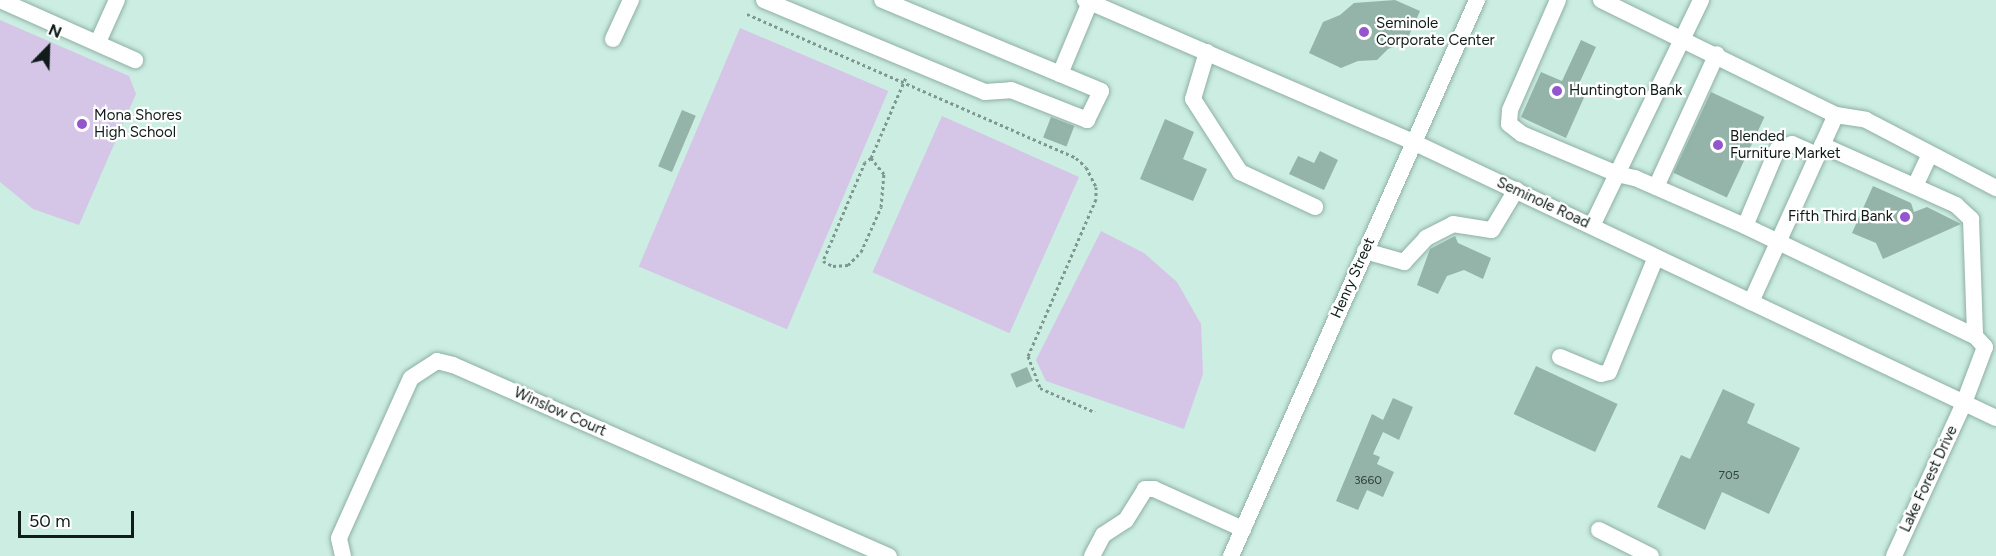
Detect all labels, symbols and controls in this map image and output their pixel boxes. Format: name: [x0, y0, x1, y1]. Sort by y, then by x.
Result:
place label: Seminole Corporate Center: [1376, 14, 1495, 49]
north arrow: [18, 18, 78, 78]
text: N: [46, 20, 65, 42]
marker: Seminole Corporate Center: [1357, 25, 1371, 39]
place label: Huntington Bank: [1569, 82, 1682, 100]
marker: Huntington Bank: [1550, 84, 1564, 98]
place label: Mona Shores High School: [94, 106, 182, 141]
marker: Mona Shores High School: [75, 117, 89, 131]
place label: Blended Furniture Market: [1730, 127, 1841, 162]
marker: Blended Furniture Market: [1711, 138, 1725, 152]
street label: Seminole Road: [1494, 174, 1592, 232]
place label: Fifth Third Bank: [1788, 208, 1893, 226]
marker: Fifth Third Bank: [1898, 210, 1912, 224]
street label: Henry Street: [1327, 235, 1379, 321]
street label: Winslow Court: [511, 384, 609, 440]
street label: Lake Forest Drive: [1896, 423, 1962, 535]
house number: 705: [1718, 469, 1740, 483]
house number: 3660: [1354, 474, 1382, 488]
scale bar: [21, 499, 136, 537]
text: 50 m: [29, 510, 71, 532]

